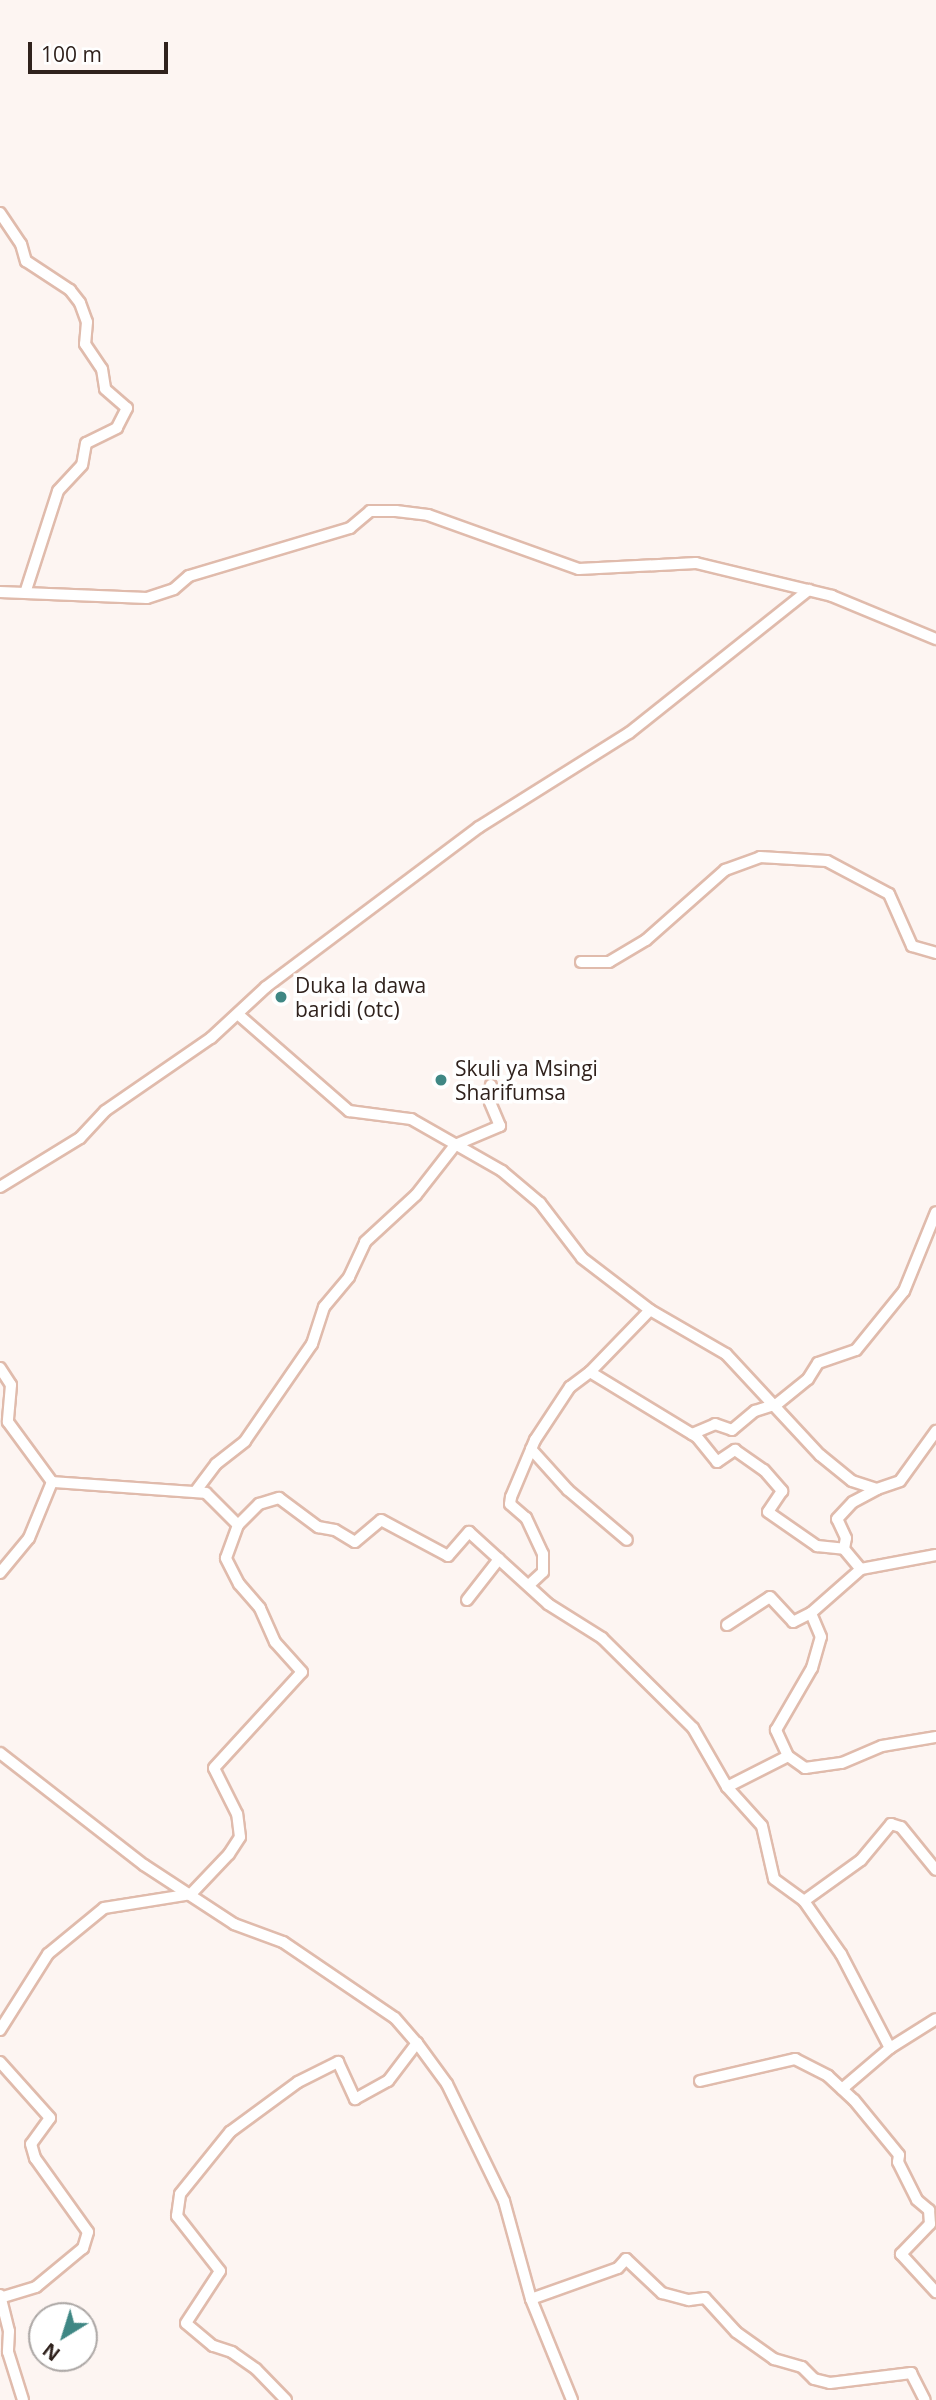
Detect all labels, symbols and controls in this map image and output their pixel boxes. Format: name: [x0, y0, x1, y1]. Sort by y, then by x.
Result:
scale bar: [32, 28, 172, 72]
text: 100 m: [41, 40, 102, 68]
place label: Duka la dawa baridi (otc): [295, 972, 426, 1022]
marker: Duka la dawa baridi (otc): [273, 989, 289, 1005]
place label: Skuli ya Msingi Sharifumsa: [455, 1055, 598, 1105]
marker: Skuli ya Msingi Sharifumsa: [433, 1072, 449, 1088]
north arrow: [28, 2302, 98, 2372]
text: N: [37, 2337, 65, 2367]

